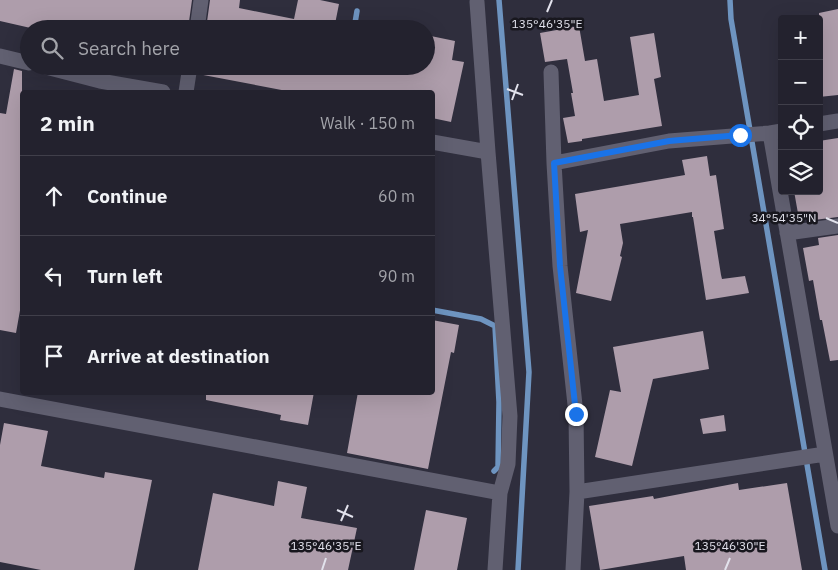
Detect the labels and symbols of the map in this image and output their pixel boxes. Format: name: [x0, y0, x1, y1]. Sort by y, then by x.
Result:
text: 135°46'35"E: [512, 16, 582, 31]
route start: [729, 124, 752, 147]
text: 34°54'35"N: [751, 210, 817, 225]
route end: [565, 403, 588, 426]
text: 135°46'35"E: [291, 538, 361, 553]
text: 135°46'30"E: [695, 538, 765, 553]

